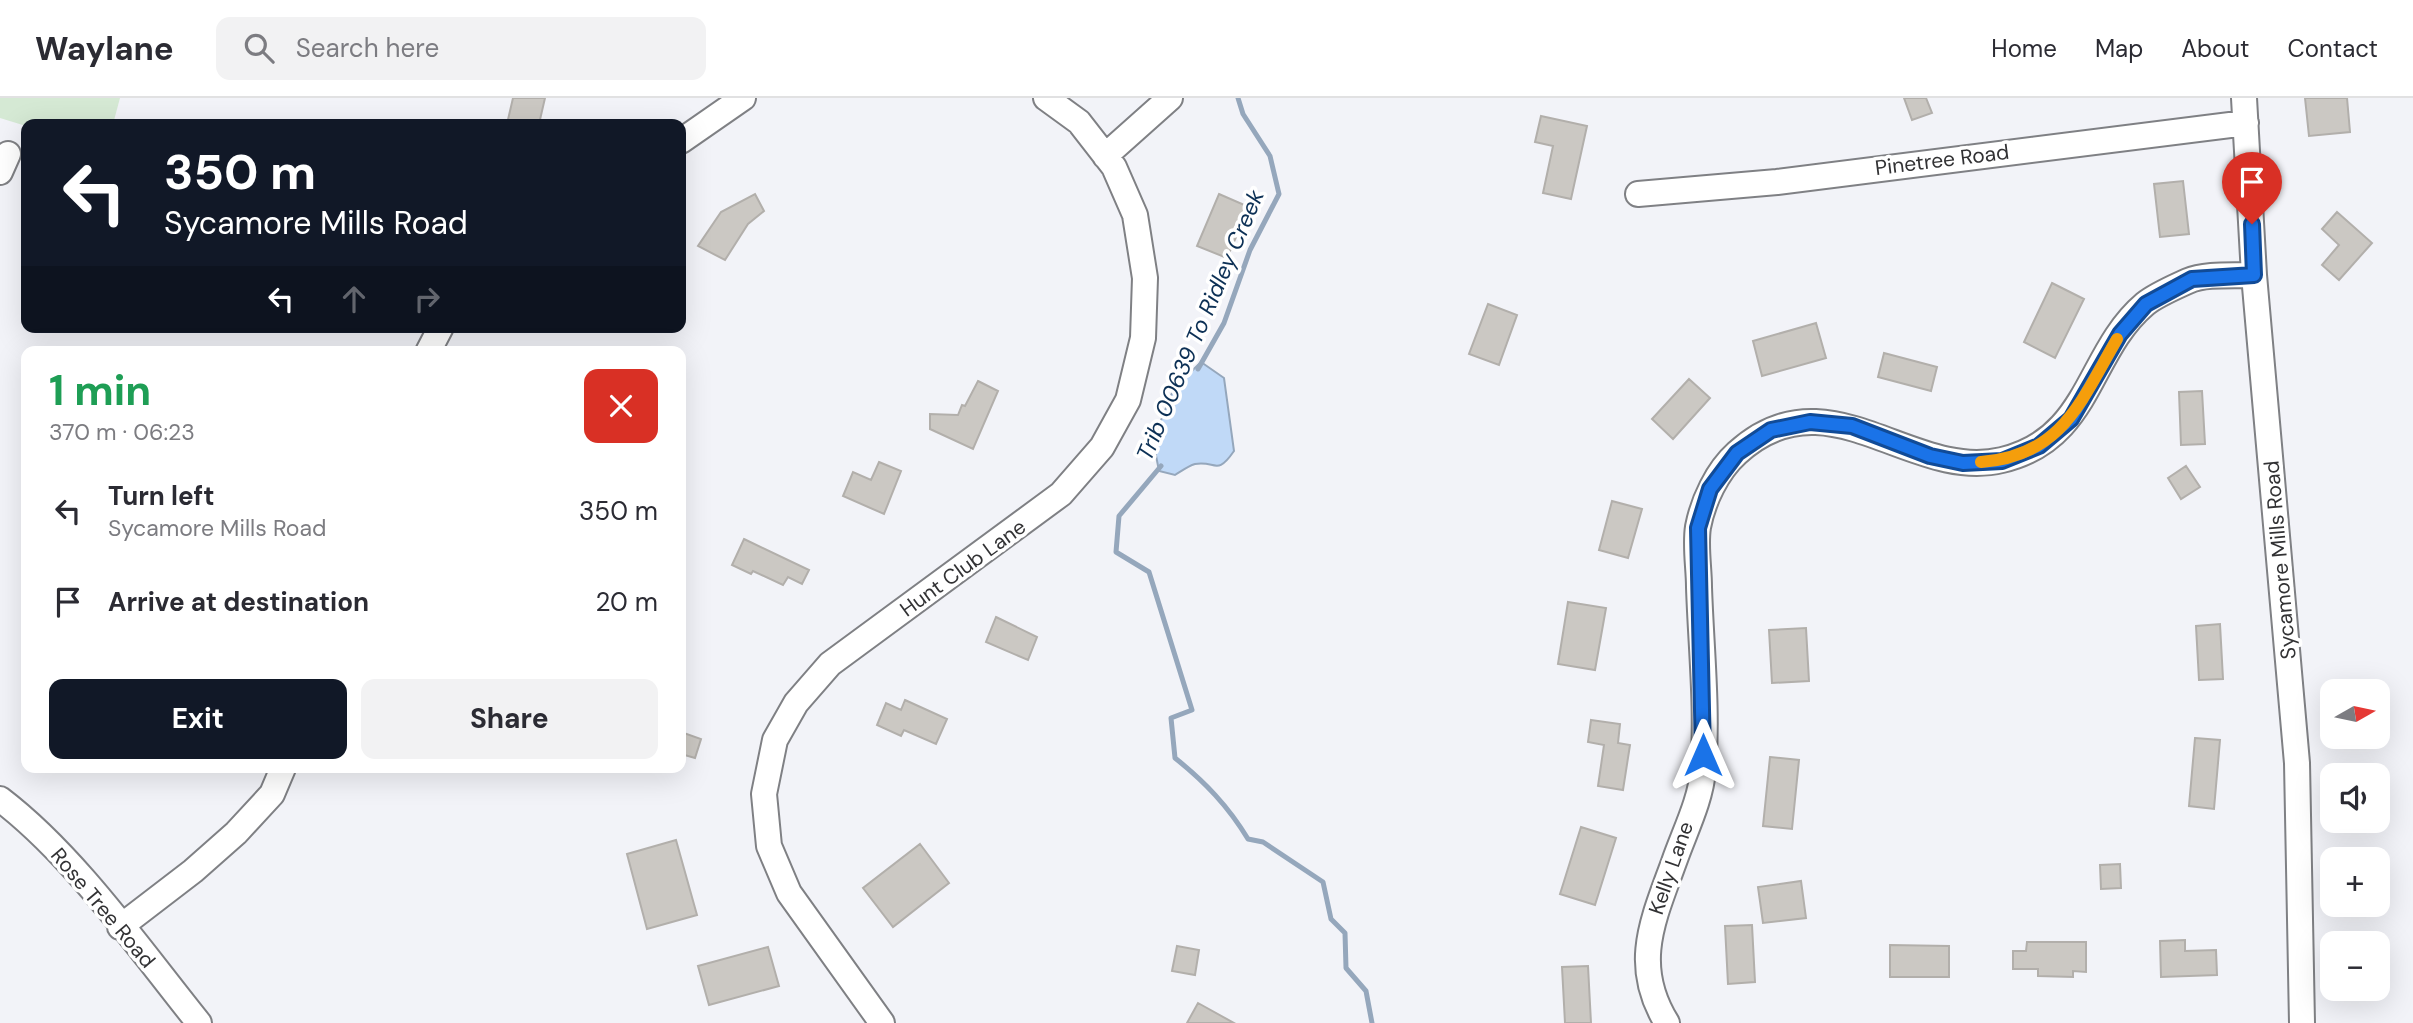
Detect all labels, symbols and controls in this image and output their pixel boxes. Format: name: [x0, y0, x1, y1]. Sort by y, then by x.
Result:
search box: [216, 17, 706, 80]
text: Waylane: [35, 27, 174, 70]
icon: search: [240, 29, 278, 67]
text: Search here: [296, 31, 439, 65]
text: Home: [1991, 33, 2057, 64]
text: Map: [2095, 33, 2143, 64]
text: About: [2181, 33, 2250, 64]
text: Contact: [2288, 33, 2378, 64]
street label: Pinetree Road: [1873, 138, 2011, 182]
text: 350 m: [164, 140, 316, 204]
icon: left: [49, 147, 140, 238]
pin: [2222, 152, 2282, 224]
icon: arrive: [2233, 163, 2271, 201]
water label: Trib 00639 To Ridley Creek: [1129, 185, 1271, 465]
text: Sycamore Mills Road: [164, 202, 468, 244]
icon: left: [262, 280, 300, 318]
icon: ahead: [335, 280, 373, 318]
icon: right: [408, 280, 446, 318]
text: 1 min: [49, 363, 151, 418]
button: close: [584, 369, 658, 443]
text: 370 m · 06:23: [49, 417, 195, 447]
street label: Sycamore Mills Road: [2257, 459, 2303, 661]
text: Turn left: [108, 479, 215, 513]
icon: left: [49, 492, 87, 530]
text: 350 m: [579, 494, 658, 528]
text: Sycamore Mills Road: [108, 513, 326, 543]
street label: Hunt Club Lane: [894, 513, 1032, 623]
icon: arrive: [49, 583, 87, 621]
text: Arrive at destination: [108, 585, 369, 619]
text: 20 m: [595, 585, 658, 619]
button: Exit: [49, 679, 347, 759]
button: Share: [361, 679, 658, 759]
north arrow: [2320, 679, 2390, 749]
map controls: [2320, 679, 2390, 1001]
position arrow: [1666, 718, 1740, 792]
button: sound: [2320, 763, 2390, 833]
street label: Kelly Lane: [1642, 818, 1700, 918]
street label: Rose Tree Road: [45, 842, 161, 974]
button: +: [2320, 847, 2390, 917]
button: −: [2320, 931, 2390, 1001]

